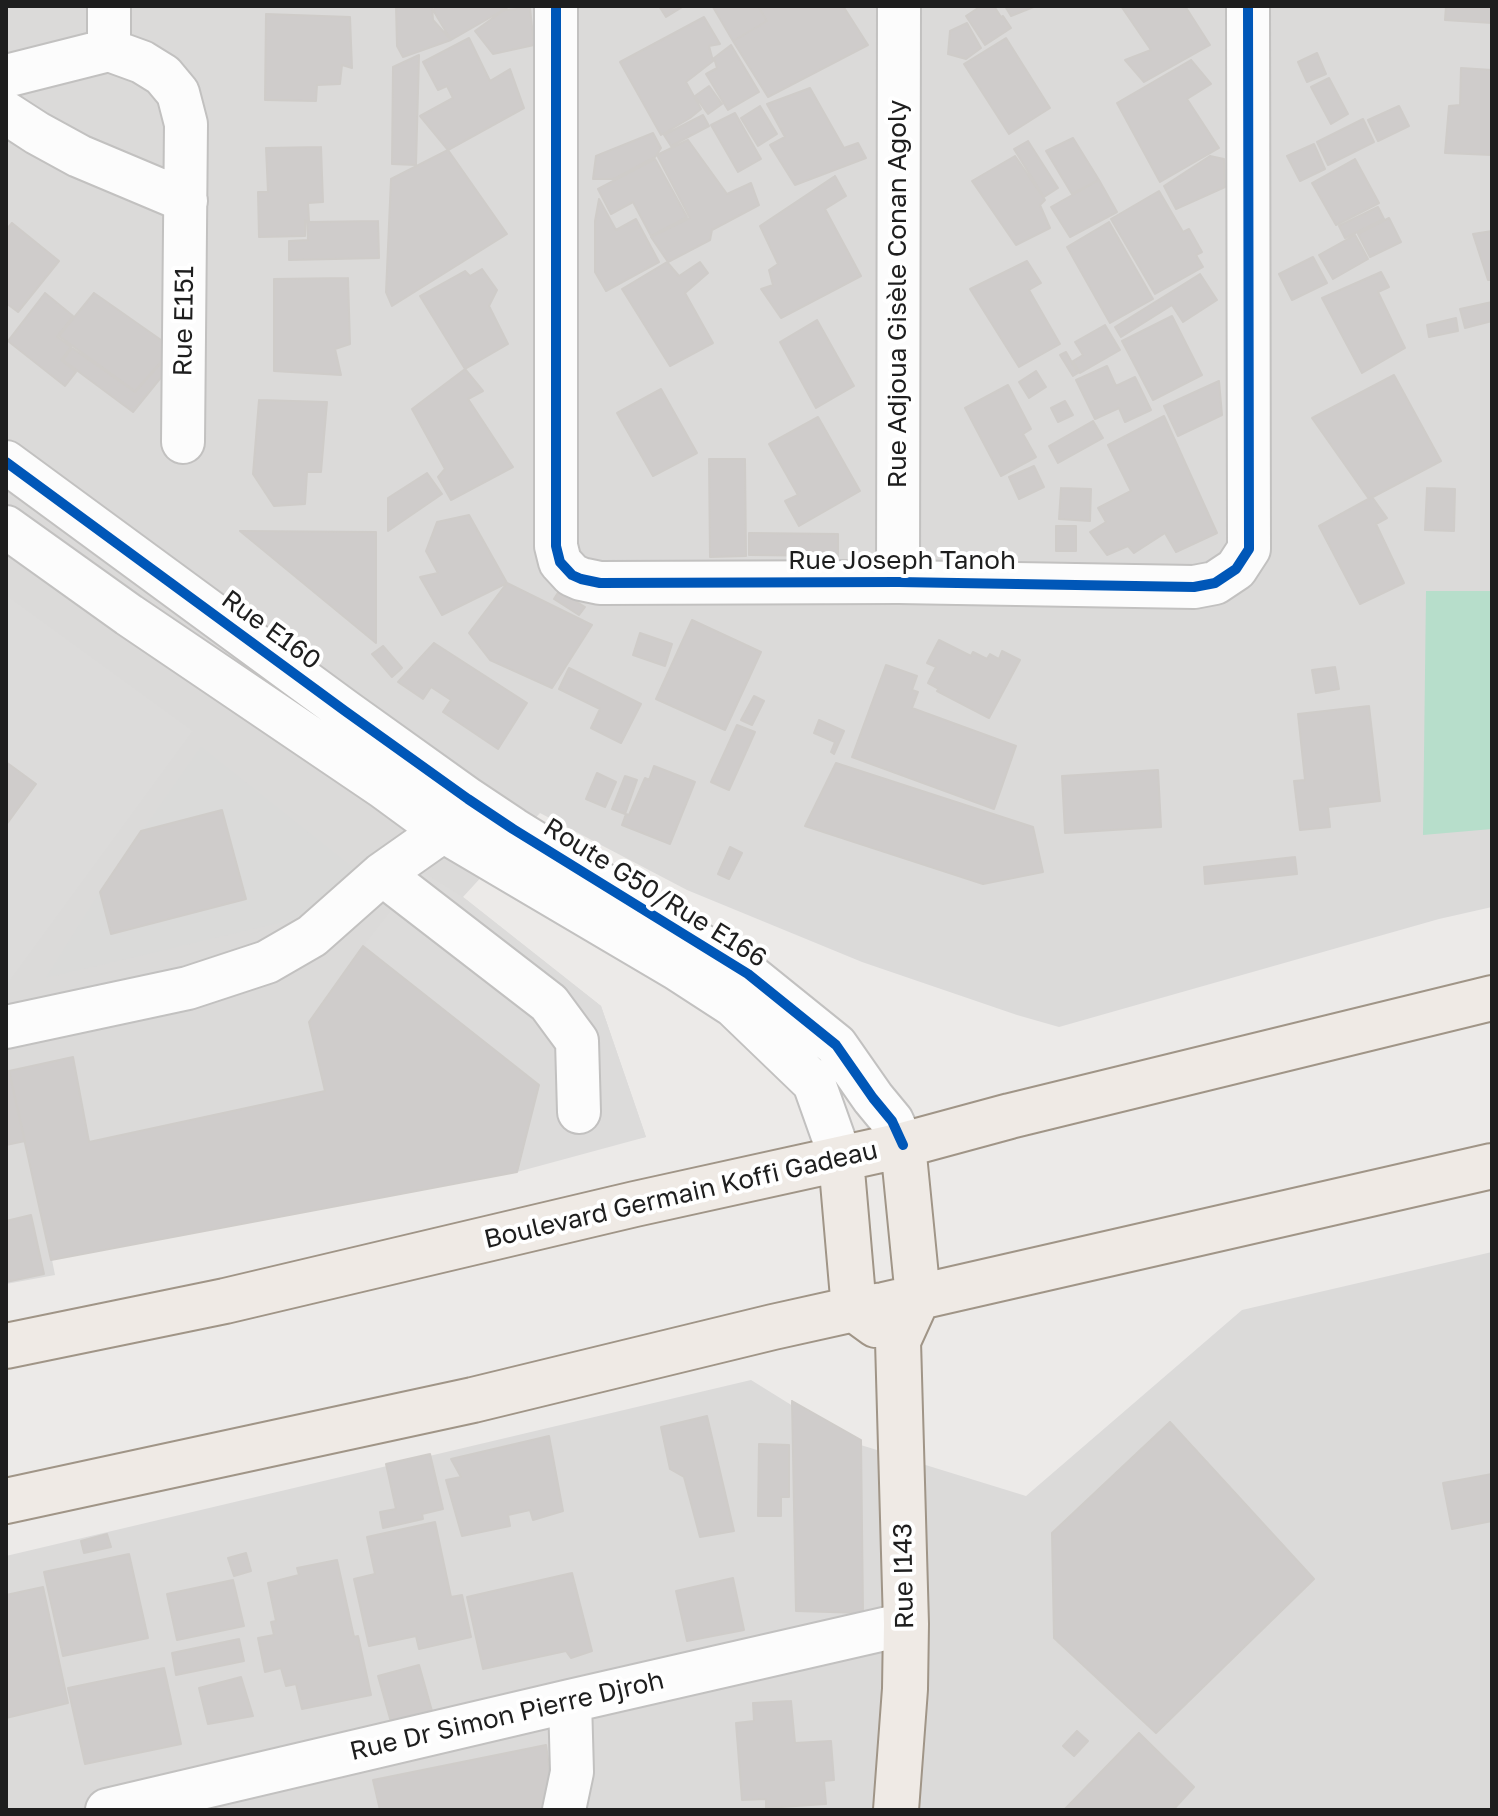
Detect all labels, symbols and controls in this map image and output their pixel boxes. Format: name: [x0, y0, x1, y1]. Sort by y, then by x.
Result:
street label: Rue Adjoua Gisèle Conan Agoly: [882, 100, 914, 488]
street label: Rue E151: [167, 265, 201, 377]
street label: Rue Joseph Tanoh: [788, 545, 1016, 577]
street label: Rue E160: [215, 584, 327, 676]
street label: Route G50/Rue E166: [538, 812, 772, 974]
street label: Boulevard Germain Koffi Gadeau: [481, 1134, 881, 1256]
street label: Rue I143: [887, 1523, 921, 1629]
street label: Rue Dr Simon Pierre Djroh: [347, 1665, 667, 1767]

